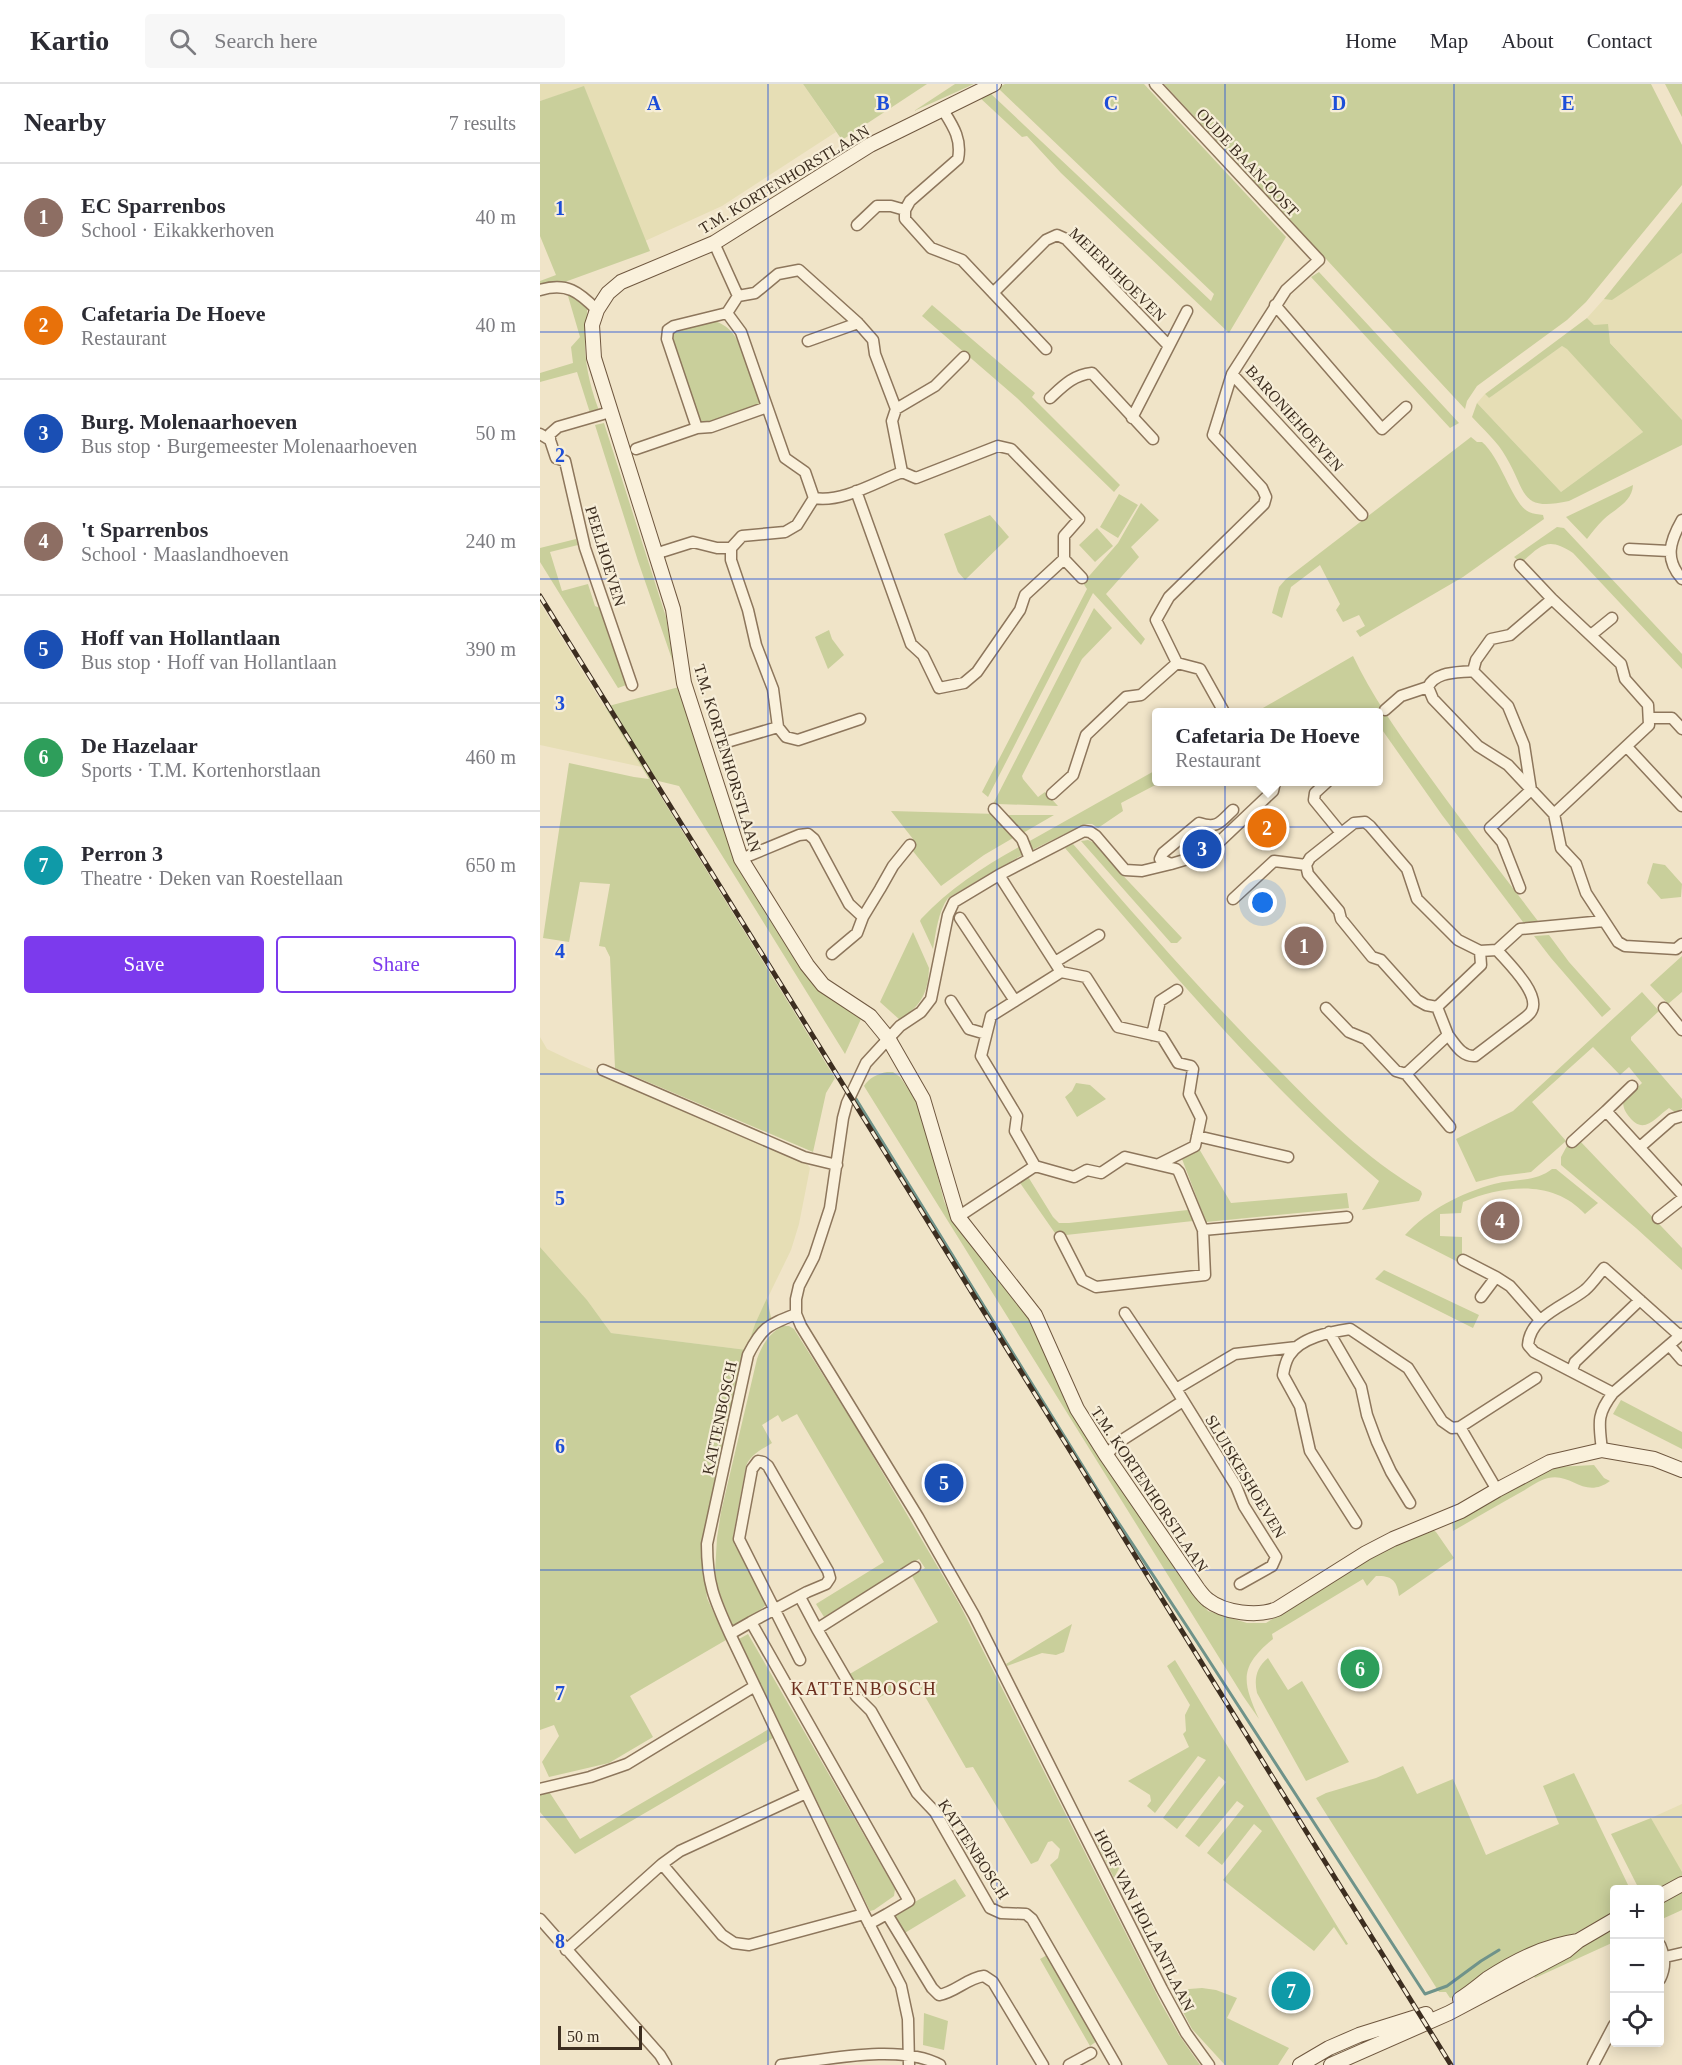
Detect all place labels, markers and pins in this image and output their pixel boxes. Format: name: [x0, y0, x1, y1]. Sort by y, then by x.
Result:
pin: 2: [1248, 806, 1286, 850]
pin: 3: [1182, 826, 1222, 872]
pin: 1: [1284, 924, 1323, 968]
pin: 4: [1480, 1198, 1520, 1244]
pin: 5: [924, 1460, 964, 1506]
pin: 6: [1340, 1646, 1380, 1692]
pin: 7: [1272, 1968, 1311, 2014]

